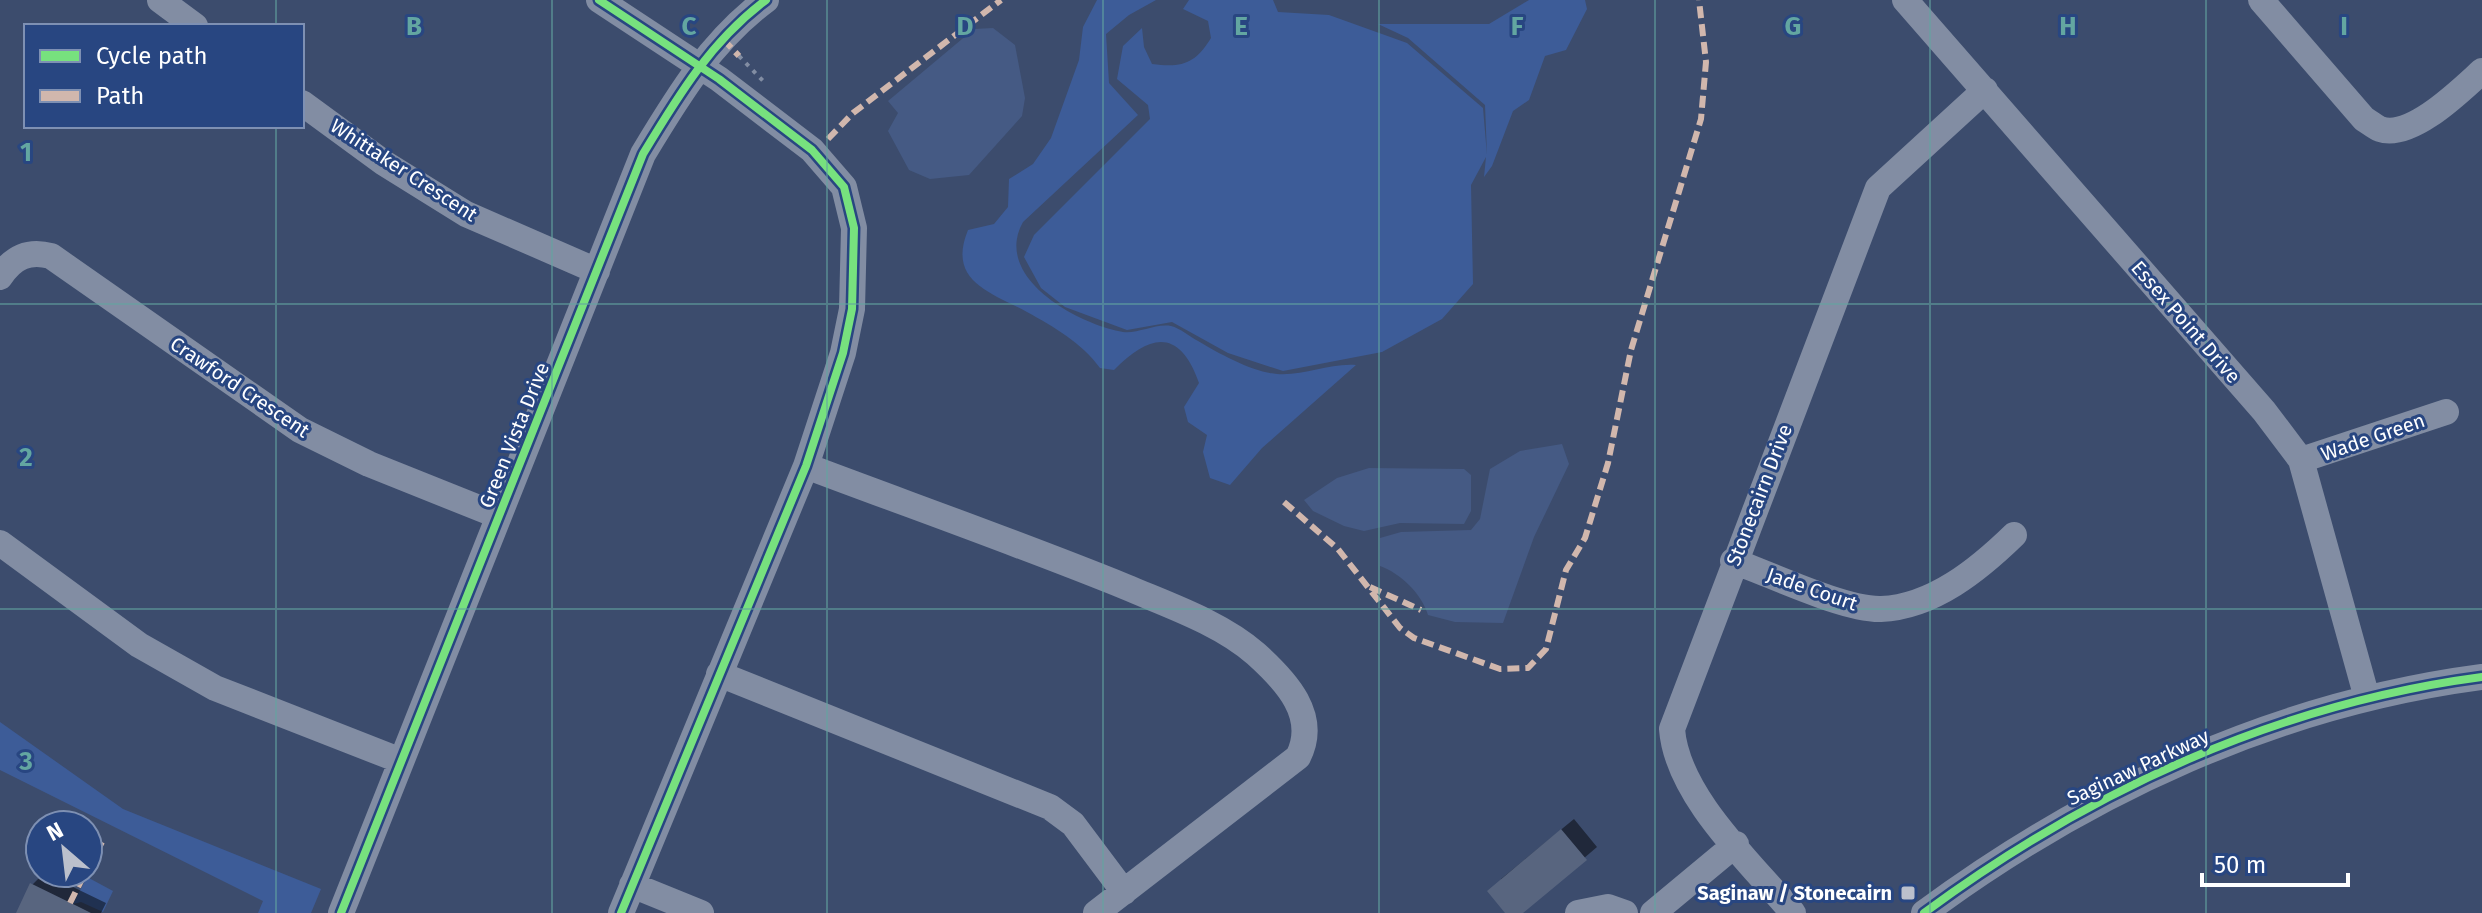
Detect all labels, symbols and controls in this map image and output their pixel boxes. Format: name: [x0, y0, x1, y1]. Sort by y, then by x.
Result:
text: B: [406, 11, 422, 42]
text: C: [682, 11, 697, 42]
text: D: [957, 11, 974, 42]
text: E: [1234, 11, 1248, 42]
text: F: [1511, 11, 1524, 42]
text: G: [1785, 11, 1801, 42]
text: H: [2059, 11, 2077, 42]
text: I: [2340, 11, 2348, 42]
legend: [24, 24, 304, 128]
text: Cycle path: [96, 42, 208, 70]
text: Path: [96, 82, 144, 110]
street label: Whittaker Crescent: [326, 114, 483, 227]
text: 1: [20, 137, 32, 168]
street label: Essex Point Drive: [2126, 256, 2246, 388]
street label: Crawford Crescent: [166, 332, 315, 443]
street label: Green Vista Drive: [474, 359, 554, 511]
street label: Wade Green: [2318, 408, 2428, 466]
street label: Stonecairn Drive: [1721, 421, 1797, 569]
text: 2: [19, 442, 33, 473]
street label: Jade Court: [1764, 562, 1861, 616]
street label: Saginaw Parkway: [2063, 724, 2213, 810]
text: 3: [18, 746, 33, 777]
north arrow: [24, 809, 104, 889]
text: N: [42, 816, 68, 847]
scale bar: [2202, 837, 2348, 887]
text: 50 m: [2214, 851, 2266, 879]
place label: Saginaw / Stonecairn: [1697, 881, 1892, 905]
marker: Saginaw / Stonecairn: [1899, 884, 1917, 902]

